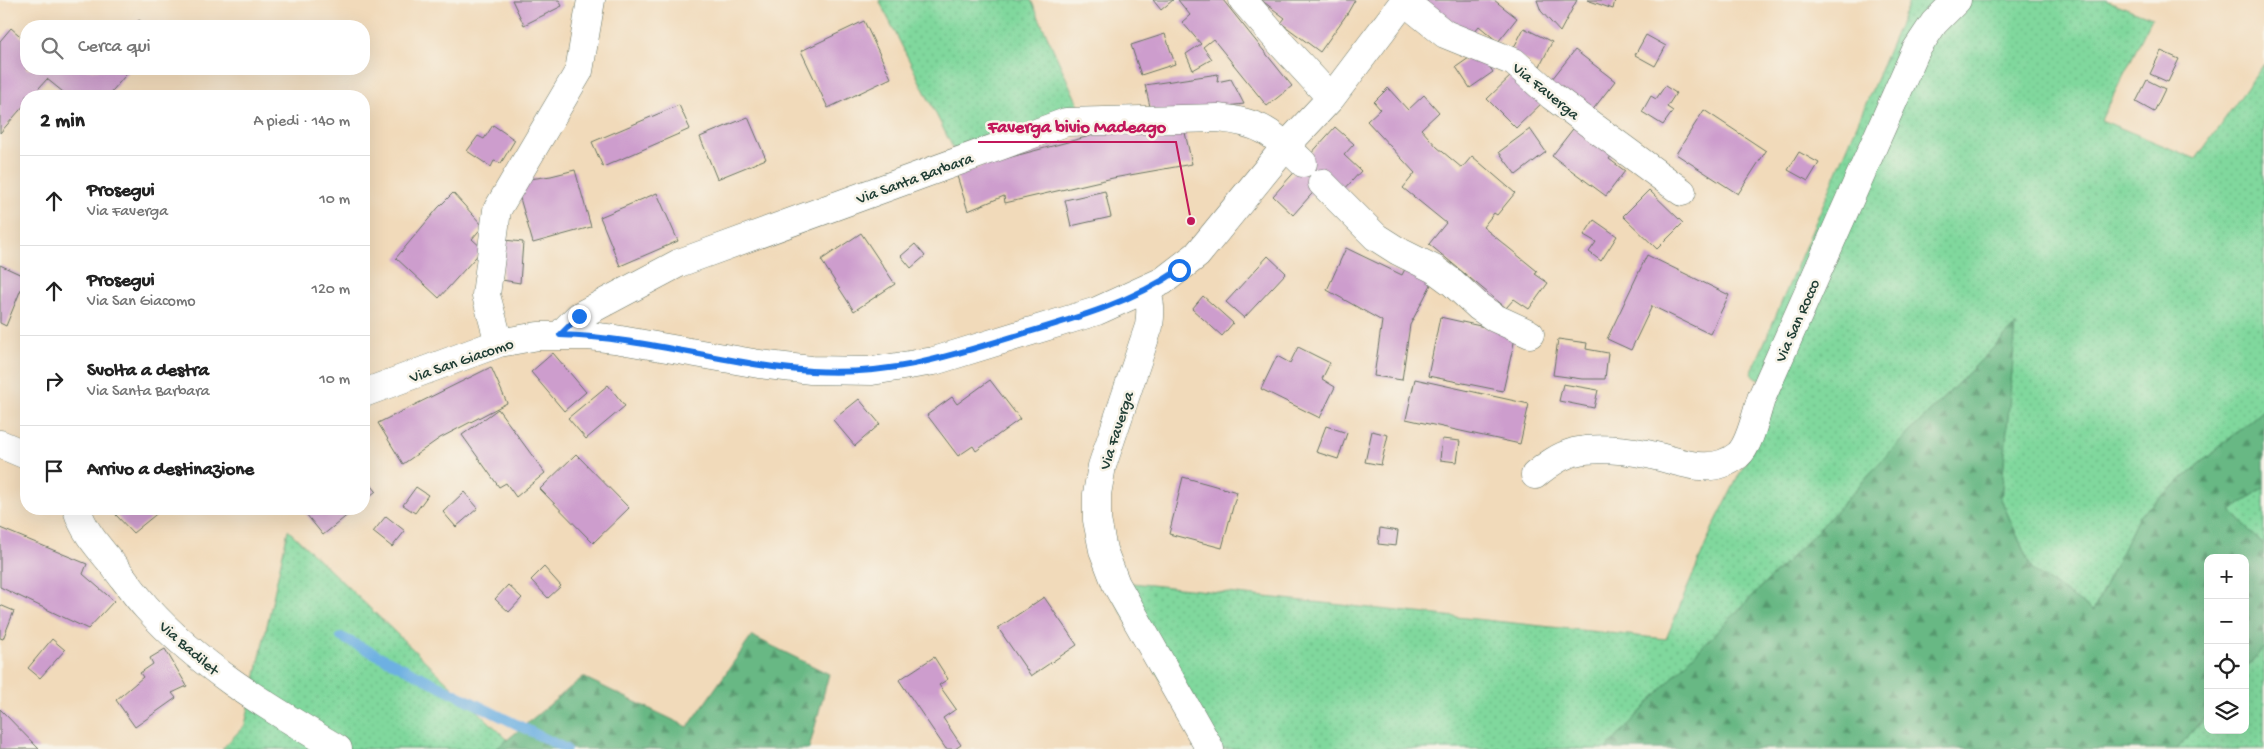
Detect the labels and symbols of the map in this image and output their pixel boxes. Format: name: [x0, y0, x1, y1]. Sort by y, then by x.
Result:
street label: Via Faverga: [1507, 59, 1583, 126]
callout: Faverga bivio Madeago: [978, 109, 1176, 142]
text: Faverga bivio Madeago: [987, 118, 1167, 139]
street label: Via Santa Barbara: [853, 150, 977, 211]
route start: [1168, 259, 1191, 282]
street label: Via San Rocco: [1772, 277, 1826, 367]
route end: [568, 305, 591, 328]
street label: Via San Giacomo: [407, 336, 517, 389]
street label: Via Faverga: [1096, 389, 1140, 474]
street label: Via Badilet: [153, 618, 223, 682]

